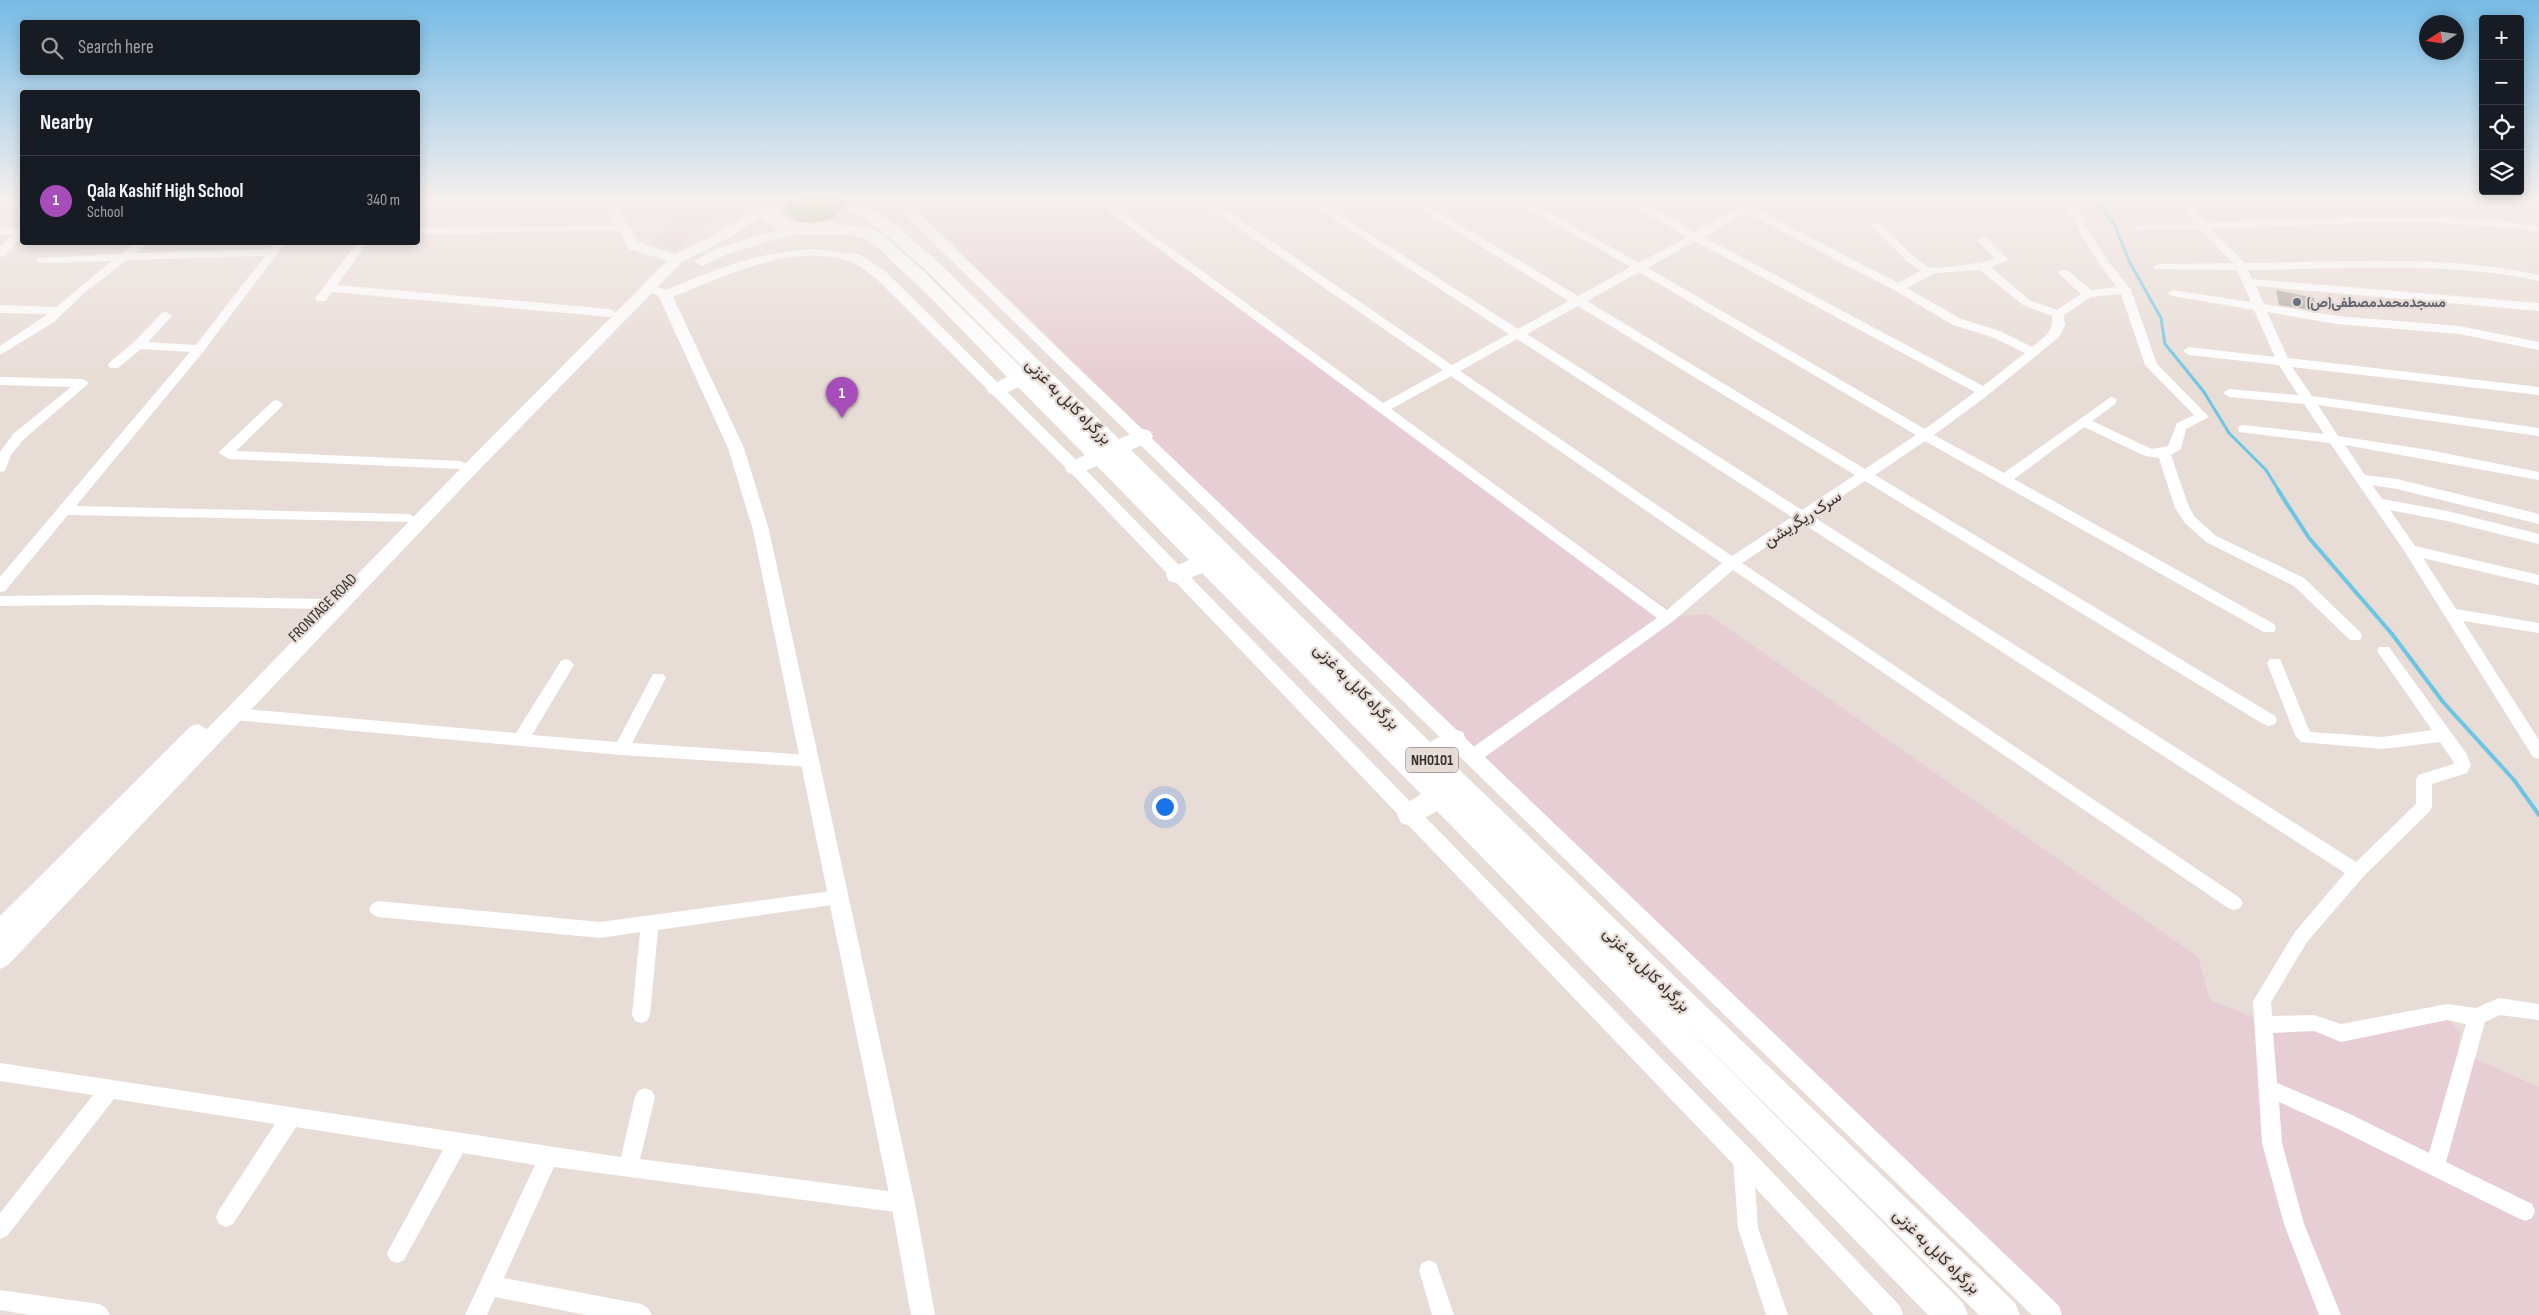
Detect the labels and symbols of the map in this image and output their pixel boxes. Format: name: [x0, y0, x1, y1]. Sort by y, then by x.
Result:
north arrow: [2419, 15, 2464, 60]
place label: مسجدمحمدمصطفی(ص): [2307, 294, 2446, 311]
marker: مسجدمحمدمصطفی(ص): [2291, 296, 2303, 308]
street label: بزرگراه کابل به غزنی: [1021, 355, 1115, 449]
pin: 1: [826, 377, 858, 418]
street label: سرک ریگریشن: [1760, 487, 1845, 551]
street label: FRONTAGE ROAD: [285, 570, 361, 646]
street label: بزرگراه کابل به غزنی: [1309, 640, 1403, 734]
road number: NH0101: [1406, 748, 1458, 772]
your location: [1152, 794, 1178, 820]
street label: بزرگراه کابل به غزنی: [1598, 924, 1693, 1016]
street label: بزرگراه کابل به غزنی: [1888, 1206, 1983, 1298]

